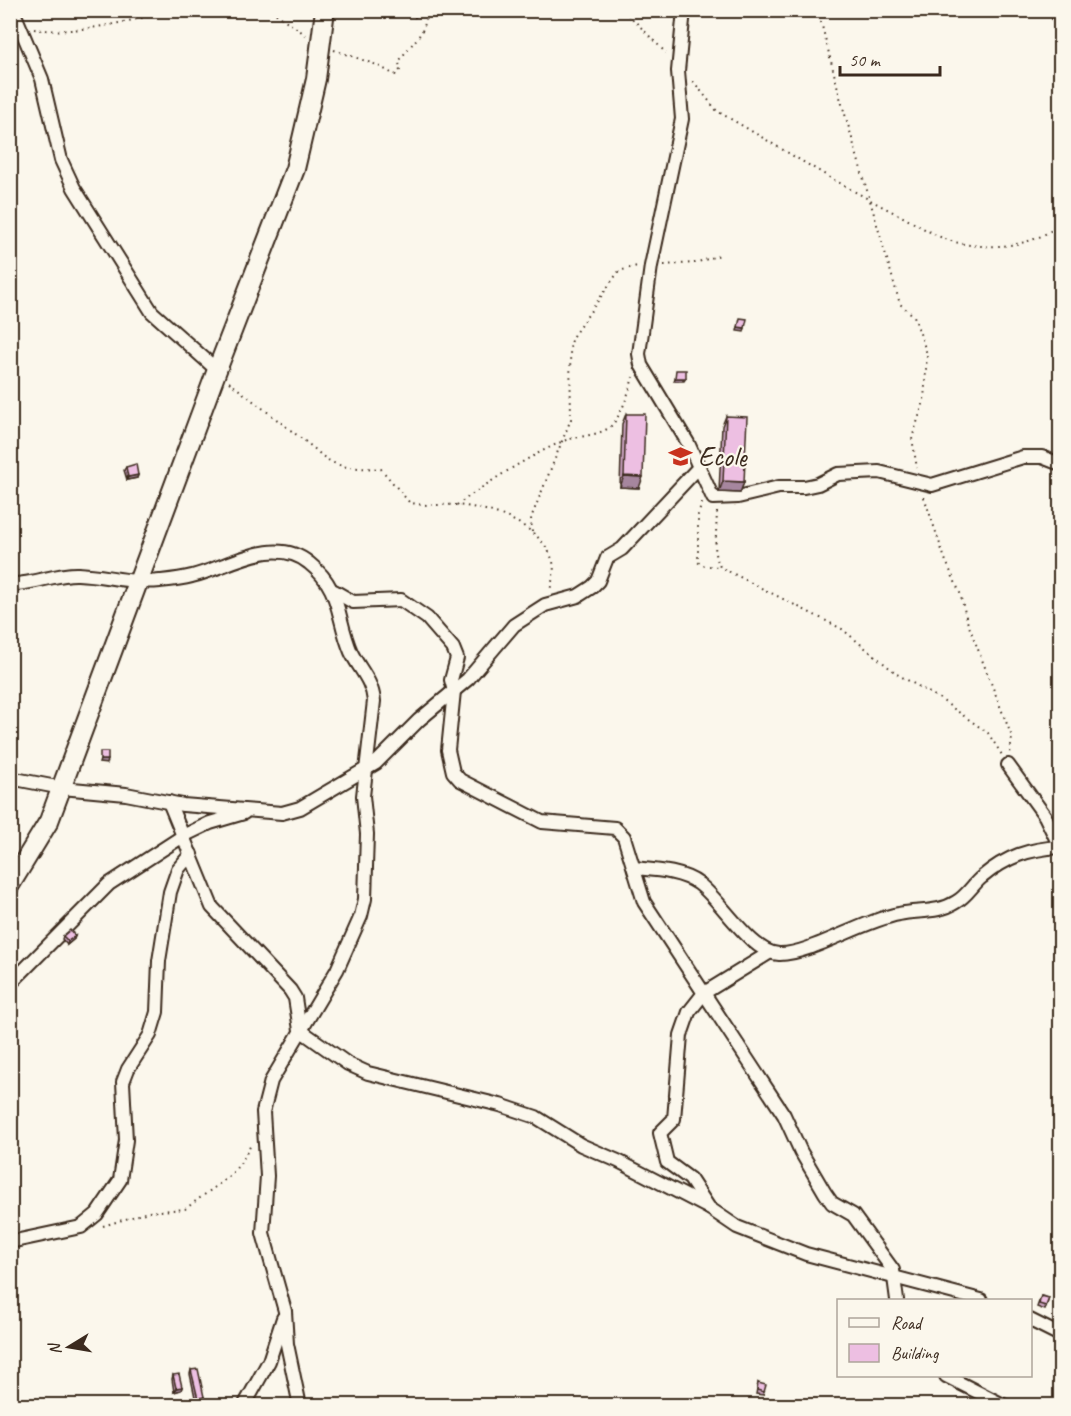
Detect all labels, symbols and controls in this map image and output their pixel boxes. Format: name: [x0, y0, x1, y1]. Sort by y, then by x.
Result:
scale bar: [840, 39, 940, 77]
text: 50 m: [849, 49, 882, 71]
place label: Ecole: [698, 439, 748, 474]
school or university icon: Ecole: [667, 443, 693, 469]
legend: [837, 1299, 1032, 1377]
text: Road: [891, 1312, 924, 1334]
north arrow: [39, 1317, 99, 1377]
text: N: [44, 1340, 66, 1356]
text: Building: [891, 1342, 940, 1364]

